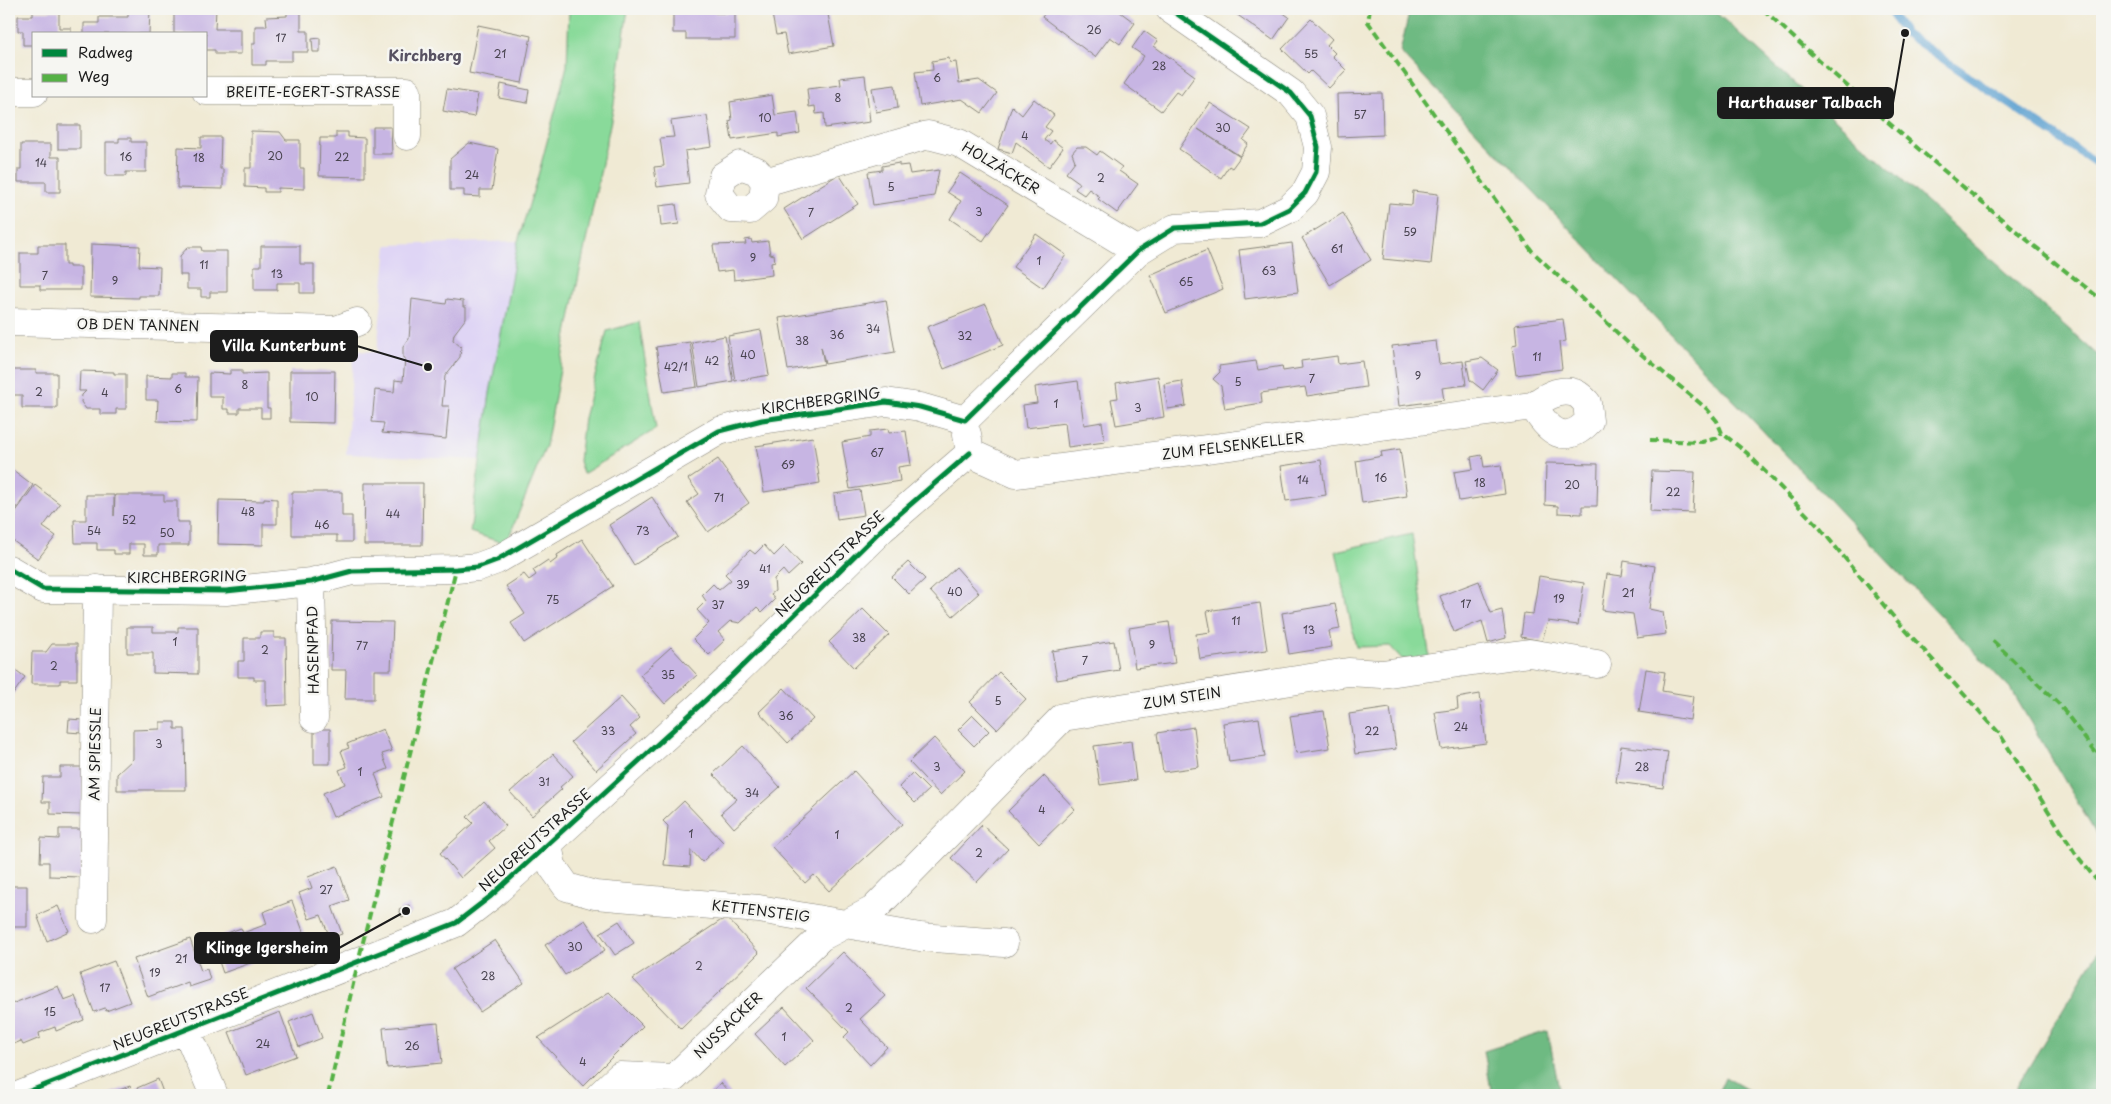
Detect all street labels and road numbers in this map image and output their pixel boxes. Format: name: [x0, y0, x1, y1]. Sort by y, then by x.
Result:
street label: BREITE-EGERT-STRASSE: [226, 81, 400, 102]
street label: HOLZÄCKER: [958, 136, 1044, 199]
street label: OB DEN TANNEN: [76, 313, 200, 336]
street label: KIRCHBERGRING: [760, 382, 882, 419]
street label: ZUM FELSENKELLER: [1160, 426, 1305, 465]
street label: NEUGREUTSTRASSE: [770, 506, 889, 621]
street label: KIRCHBERGRING: [127, 565, 247, 588]
street label: HASENPFAD: [301, 606, 324, 694]
street label: ZUM STEIN: [1141, 681, 1223, 714]
street label: AM SPIESSLE: [83, 707, 106, 801]
street label: NEUGREUTSTRASSE: [474, 783, 595, 896]
street label: KETTENSTEIG: [711, 894, 811, 927]
street label: NEUGREUTSTRASSE: [110, 982, 252, 1055]
street label: NUSSACKER: [689, 986, 767, 1063]

